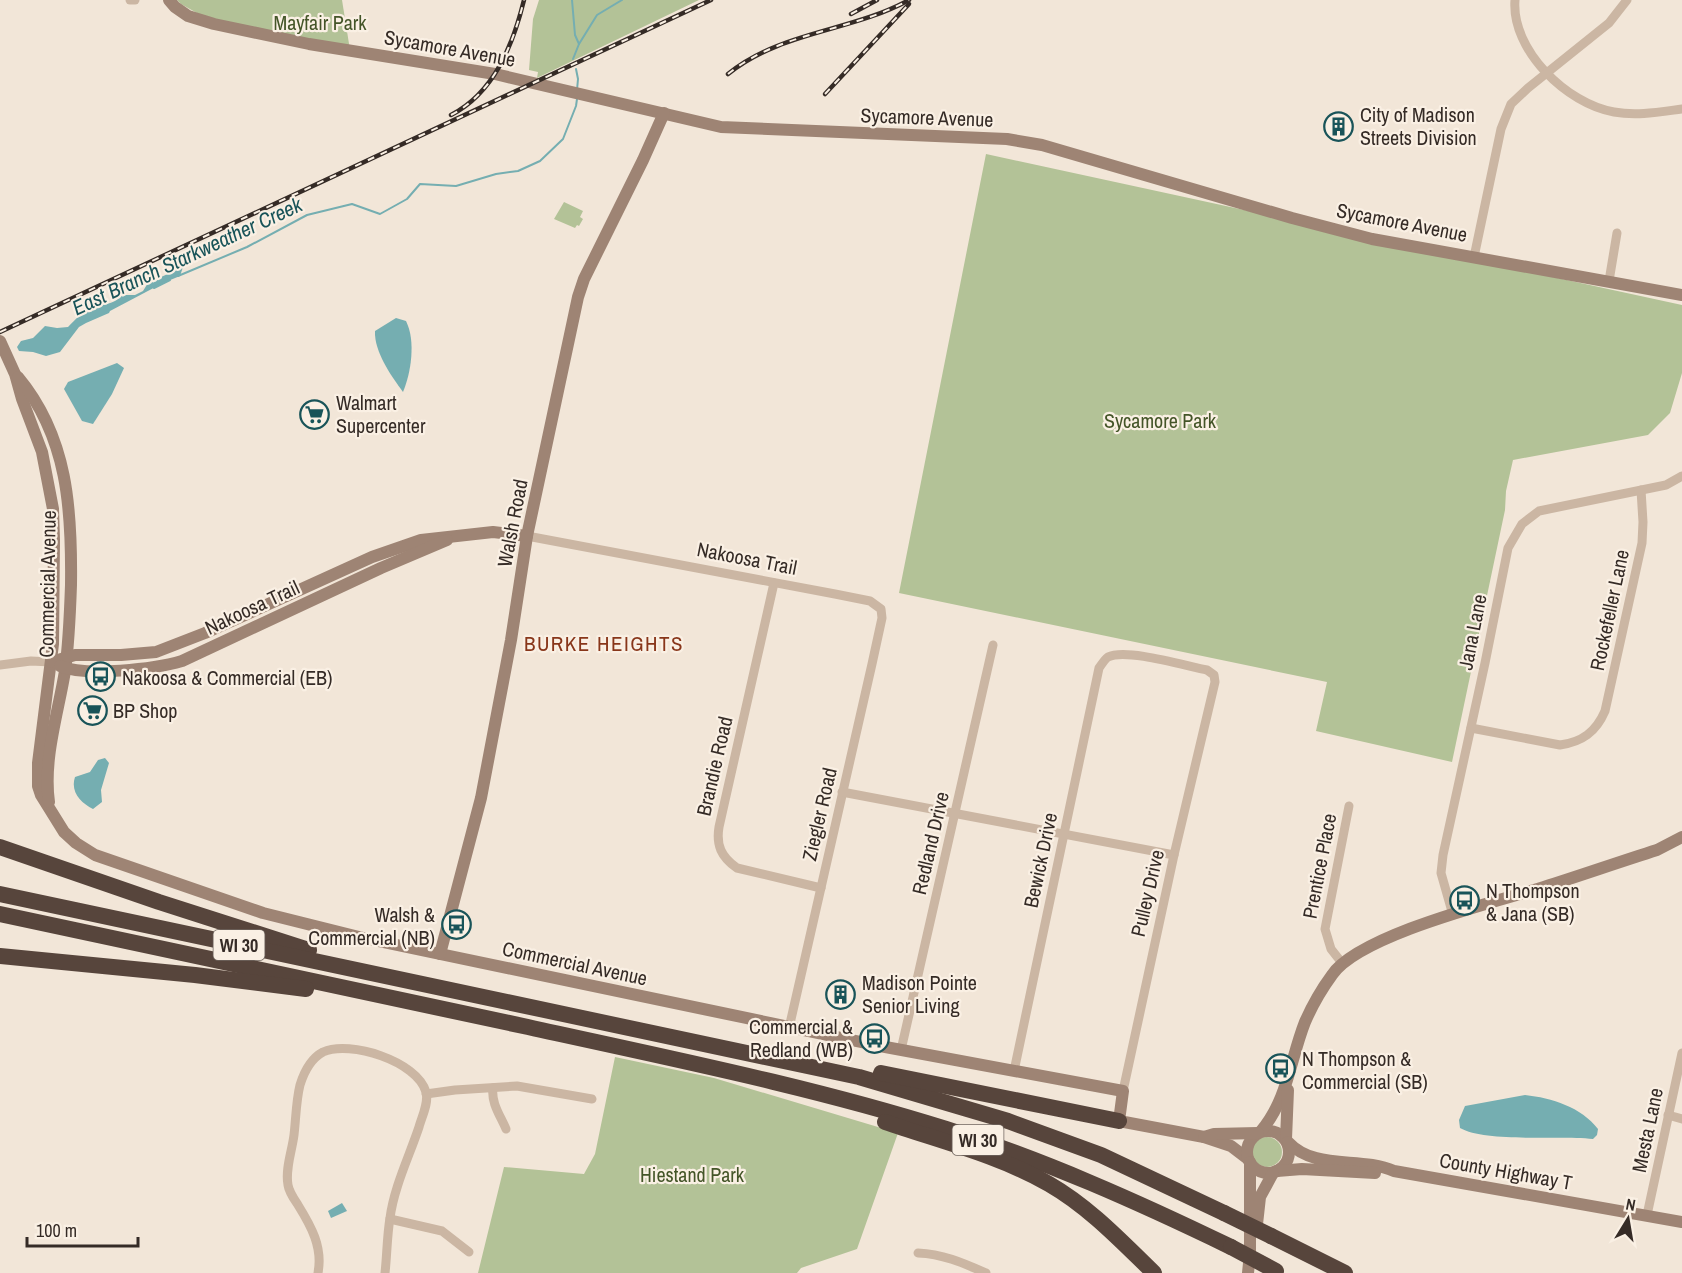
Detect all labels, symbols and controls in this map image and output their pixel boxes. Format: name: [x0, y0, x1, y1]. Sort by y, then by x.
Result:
park label: Mayfair Park: [274, 9, 367, 36]
street label: Sycamore Avenue: [382, 23, 518, 73]
street label: Sycamore Avenue: [860, 101, 994, 133]
place label: City of Madison Streets Division: [1360, 101, 1477, 151]
building icon: City of Madison Streets Division: [1323, 110, 1355, 142]
water label: East Branch Starkweather Creek: [67, 189, 308, 322]
street label: Sycamore Avenue: [1334, 196, 1470, 248]
place label: Walmart Supercenter: [336, 389, 426, 439]
supermarket icon: Walmart Supercenter: [299, 398, 331, 430]
park label: Sycamore Park: [1104, 407, 1217, 434]
street label: Walsh Road: [490, 477, 534, 569]
street label: Commercial Avenue: [32, 510, 62, 658]
street label: Nakoosa Trail: [695, 535, 799, 581]
street label: Rockefeller Lane: [1583, 547, 1635, 673]
street label: Nakoosa Trail: [200, 573, 304, 641]
street label: Jana Lane: [1451, 592, 1493, 672]
district label: BURKE HEIGHTS: [524, 629, 684, 658]
bus stop icon: Nakoosa & Commercial (EB): [85, 661, 117, 693]
place label: Nakoosa & Commercial (EB): [122, 664, 333, 691]
supermarket icon: BP Shop: [76, 694, 108, 726]
place label: BP Shop: [113, 697, 177, 724]
street label: Brandie Road: [689, 714, 739, 818]
street label: Ziegler Road: [795, 765, 843, 863]
street label: Redland Drive: [905, 789, 955, 897]
street label: Bewick Drive: [1017, 810, 1063, 910]
street label: Prentice Place: [1296, 811, 1342, 921]
street label: Pulley Drive: [1124, 847, 1170, 939]
place label: N Thompson & Jana (SB): [1486, 877, 1580, 927]
bus stop icon: N Thompson & Jana (SB): [1449, 885, 1481, 917]
place label: Walsh & Commercial (NB): [308, 901, 435, 951]
bus stop icon: Walsh & Commercial (NB): [440, 909, 472, 941]
road number: WI 30: [214, 930, 264, 960]
street label: Commercial Avenue: [500, 934, 650, 992]
place label: Madison Pointe Senior Living: [862, 969, 977, 1019]
building icon: Madison Pointe Senior Living: [825, 978, 857, 1010]
place label: Commercial & Redland (WB): [749, 1013, 853, 1063]
bus stop icon: Commercial & Redland (WB): [858, 1022, 890, 1054]
place label: N Thompson & Commercial (SB): [1302, 1045, 1428, 1095]
bus stop icon: N Thompson & Commercial (SB): [1265, 1053, 1297, 1085]
street label: Mesta Lane: [1625, 1085, 1669, 1175]
road number: WI 30: [952, 1125, 1004, 1155]
street label: County Highway T: [1437, 1146, 1575, 1196]
park label: Hiestand Park: [640, 1161, 745, 1188]
north arrow: [1598, 1189, 1658, 1249]
text: N: [1624, 1193, 1638, 1216]
scale bar: [27, 1210, 138, 1248]
text: 100 m: [36, 1218, 77, 1243]

